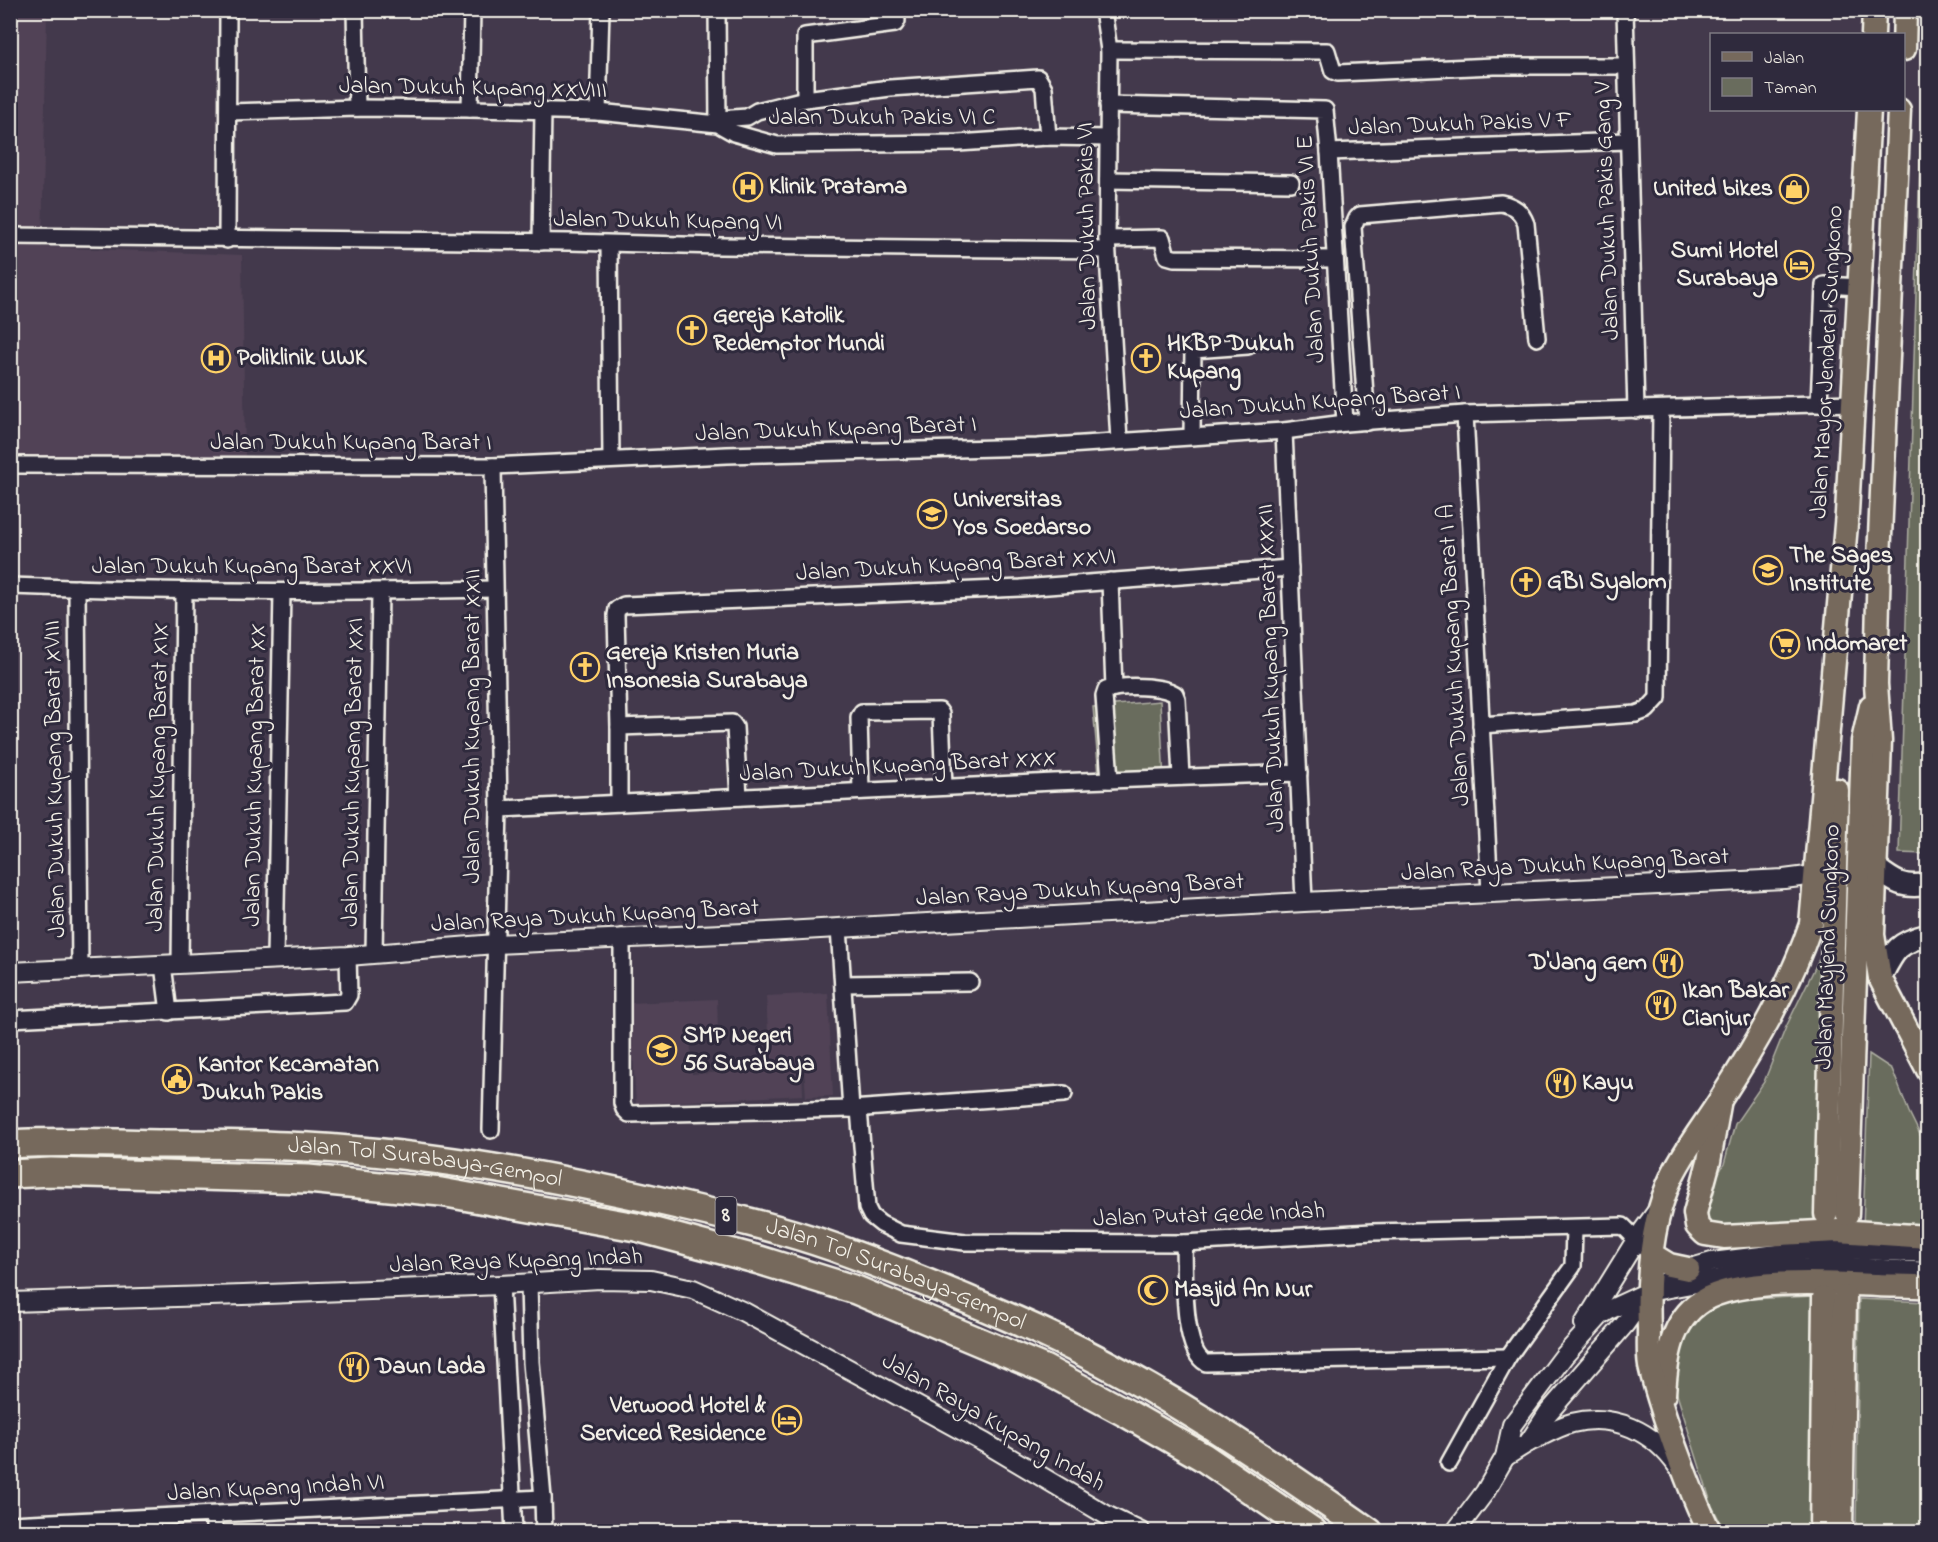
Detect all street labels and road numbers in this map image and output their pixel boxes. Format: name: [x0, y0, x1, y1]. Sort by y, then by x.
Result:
street label: Jalan Dukuh Kupang XXVIII: [339, 69, 607, 109]
street label: Jalan Dukuh Pakis Gang V: [1586, 80, 1630, 341]
street label: Jalan Dukuh Pakis VI C: [769, 101, 995, 136]
street label: Jalan Dukuh Pakis V F: [1348, 104, 1573, 146]
street label: Jalan Dukuh Pakis VI: [1069, 122, 1107, 330]
street label: Jalan Dukuh Pakis VI E: [1289, 134, 1335, 364]
street label: Jalan Dukuh Kupang VI: [553, 203, 783, 241]
street label: Jalan Mayor Jenderal Sungkono: [1802, 204, 1855, 520]
street label: Jalan Dukuh Kupang Barat I: [1178, 376, 1462, 430]
street label: Jalan Dukuh Kupang Barat I: [695, 408, 977, 452]
street label: Jalan Dukuh Kupang Barat I: [210, 426, 492, 461]
street label: Jalan Dukuh Kupang Barat XXXII: [1249, 503, 1295, 833]
street label: Jalan Dukuh Kupang Barat I A: [1430, 503, 1480, 807]
street label: Jalan Dukuh Kupang Barat XXVI: [795, 540, 1117, 592]
street label: Jalan Dukuh Kupang Barat XXVI: [92, 550, 412, 585]
street label: Jalan Dukuh Kupang Barat XXII: [456, 569, 491, 883]
street label: Jalan Dukuh Kupang Barat XXI: [334, 617, 374, 927]
street label: Jalan Dukuh Kupang Barat XVIII: [36, 620, 76, 938]
street label: Jalan Dukuh Kupang Barat XIX: [139, 622, 179, 932]
street label: Jalan Dukuh Kupang Barat XX: [236, 623, 276, 927]
street label: Jalan Dukuh Kupang Barat XXX: [739, 741, 1058, 793]
street label: Jalan Mayjend Sungkono: [1807, 824, 1852, 1070]
street label: Jalan Raya Dukuh Kupang Barat: [1400, 840, 1730, 893]
street label: Jalan Raya Dukuh Kupang Barat: [915, 865, 1245, 918]
street label: Jalan Raya Dukuh Kupang Barat: [430, 891, 760, 944]
street label: Jalan Tol Surabaya–Gempol: [287, 1129, 565, 1197]
street label: Jalan Putat Gede Indah: [1092, 1194, 1326, 1238]
road number: 8: [716, 1197, 736, 1235]
street label: Jalan Tol Surabaya–Gempol: [762, 1210, 1031, 1340]
street label: Jalan Raya Kupang Indah: [389, 1240, 643, 1285]
street label: Jalan Raya Kupang Indah: [874, 1345, 1111, 1502]
street label: Jalan Kupang Indah VI: [166, 1466, 386, 1512]

